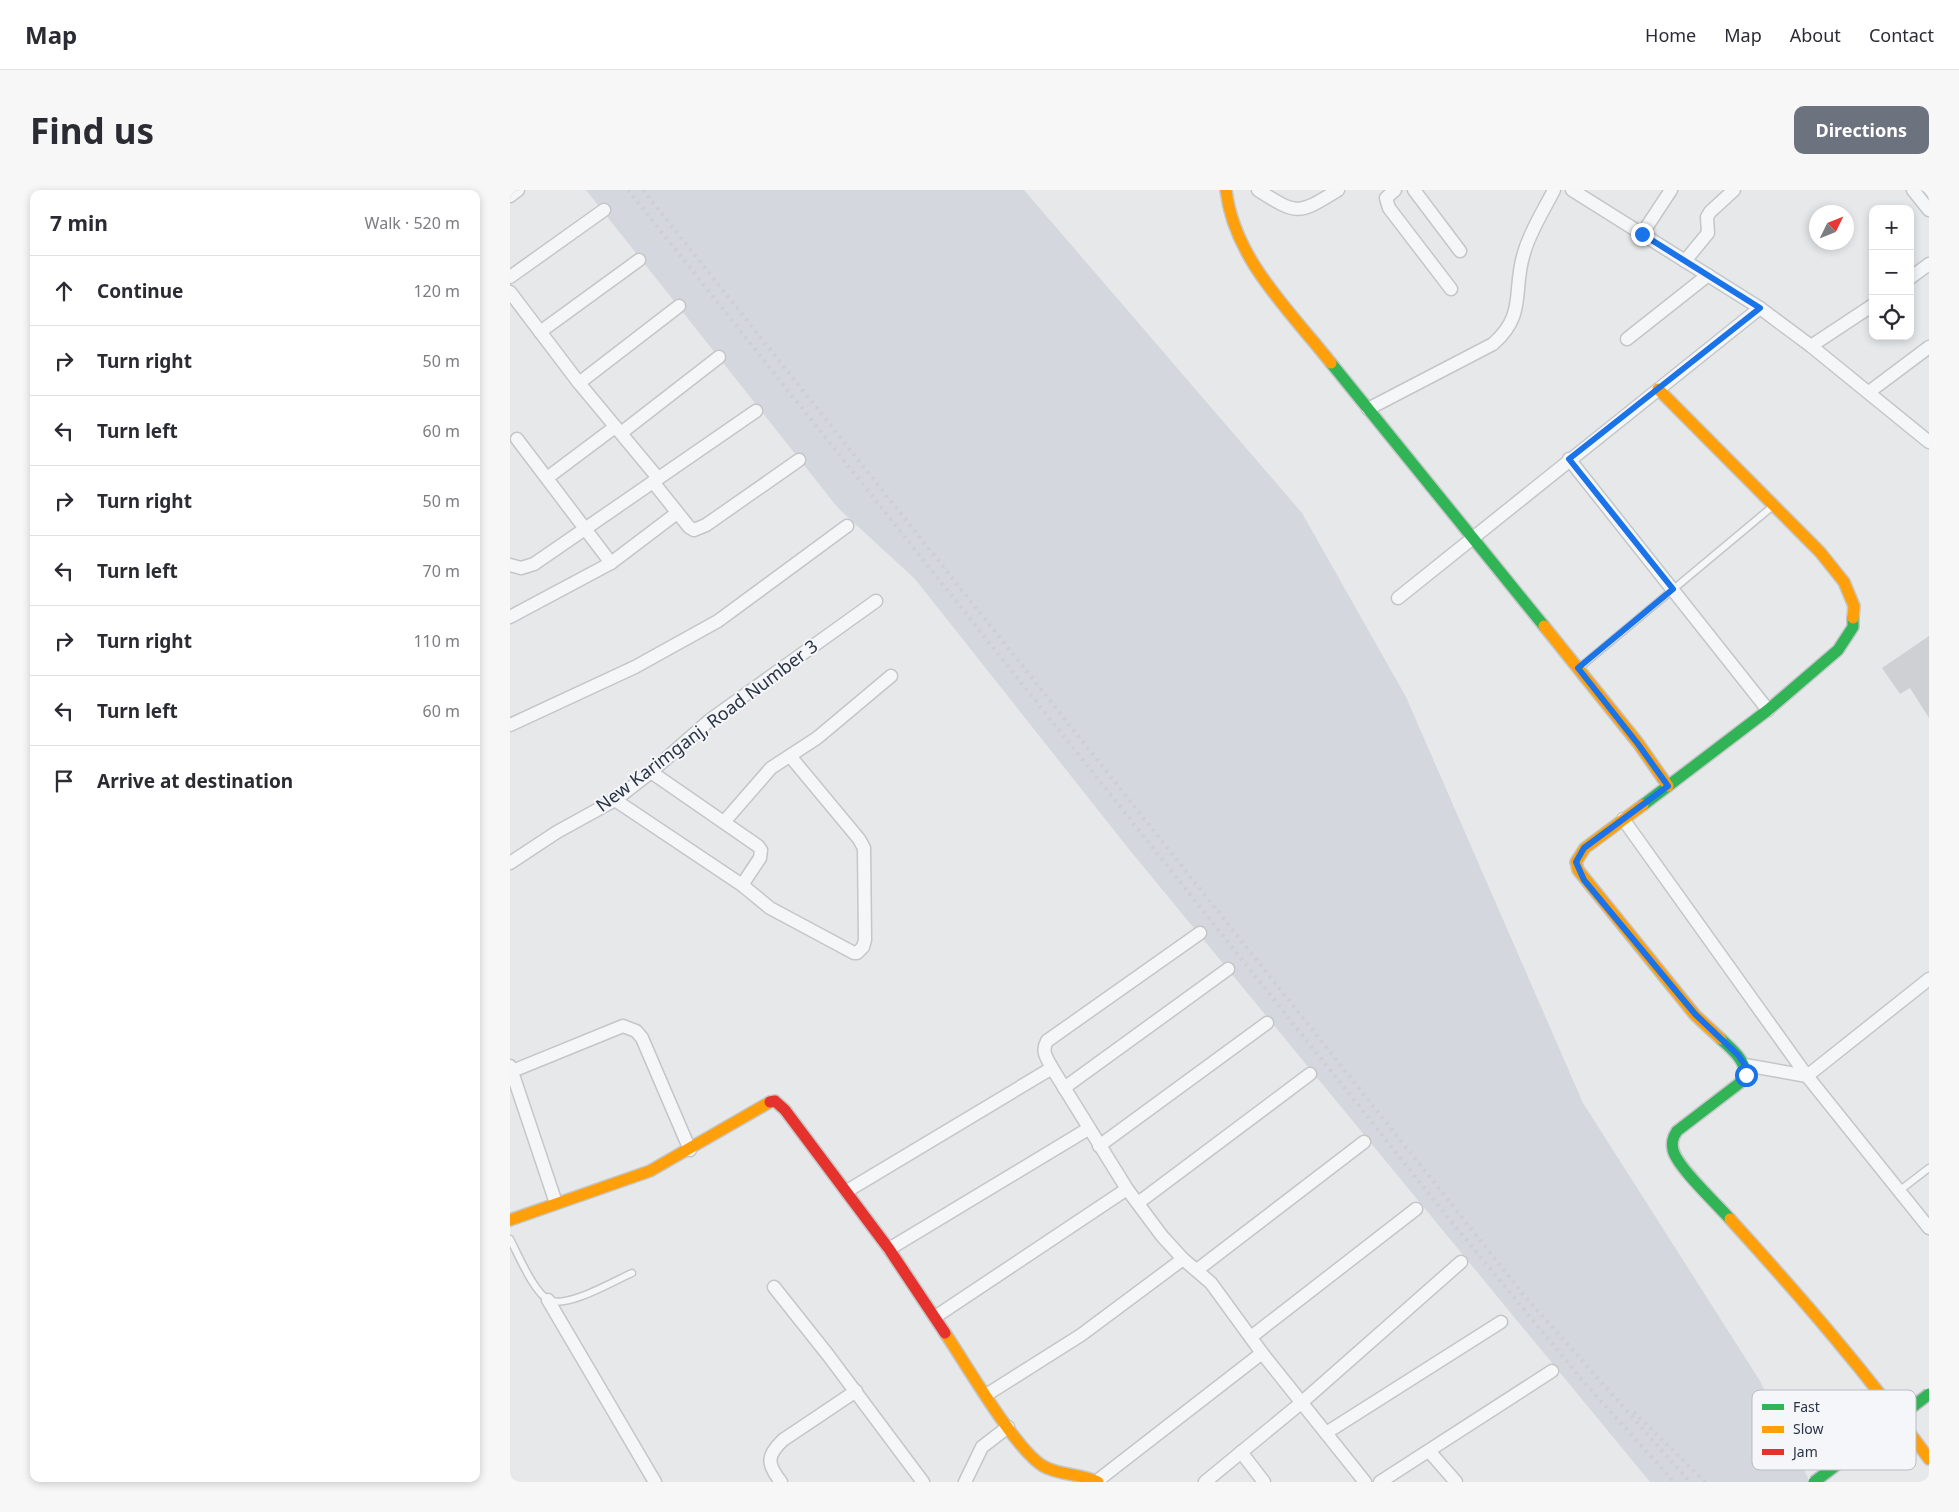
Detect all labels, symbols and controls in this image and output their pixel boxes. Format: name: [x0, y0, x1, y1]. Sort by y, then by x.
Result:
text: Map: [25, 18, 77, 51]
text: Home: [1645, 23, 1696, 47]
text: Map: [1724, 23, 1762, 47]
text: About: [1790, 23, 1841, 47]
text: Contact: [1869, 23, 1934, 47]
button: Directions: [1794, 106, 1929, 154]
text: Find us: [30, 107, 154, 154]
north arrow: [1809, 205, 1854, 250]
map controls: [1869, 205, 1914, 340]
button: +: [1869, 205, 1914, 250]
text: 7 min: [50, 209, 108, 237]
text: Walk · 520 m: [365, 212, 460, 234]
route end: [1631, 223, 1654, 246]
button: −: [1869, 250, 1914, 295]
icon: ahead: [50, 277, 78, 305]
text: Continue: [97, 278, 183, 304]
text: 120 m: [413, 280, 460, 302]
button: locate: [1869, 295, 1914, 340]
icon: right: [50, 347, 78, 375]
text: Turn right: [97, 348, 192, 374]
text: 50 m: [423, 350, 460, 372]
icon: left: [50, 417, 78, 445]
text: Turn left: [97, 418, 178, 444]
text: 60 m: [423, 420, 460, 442]
icon: right: [50, 487, 78, 515]
text: Turn right: [97, 488, 192, 514]
text: 50 m: [423, 490, 460, 512]
icon: left: [50, 557, 78, 585]
text: Turn left: [97, 558, 178, 584]
text: 70 m: [423, 560, 460, 582]
icon: right: [50, 627, 78, 655]
text: Turn right: [97, 628, 192, 654]
text: 110 m: [413, 630, 460, 652]
street label: New Karimganj, Road Number 3: [591, 634, 822, 817]
icon: left: [50, 697, 78, 725]
text: Turn left: [97, 698, 178, 724]
text: 60 m: [423, 700, 460, 722]
icon: arrive: [50, 767, 78, 795]
text: Arrive at destination: [97, 768, 293, 794]
route start: [1735, 1064, 1758, 1087]
legend: [1752, 1390, 1916, 1470]
text: Fast: [1793, 1397, 1820, 1416]
text: Slow: [1793, 1419, 1824, 1438]
text: Jam: [1791, 1442, 1818, 1461]

